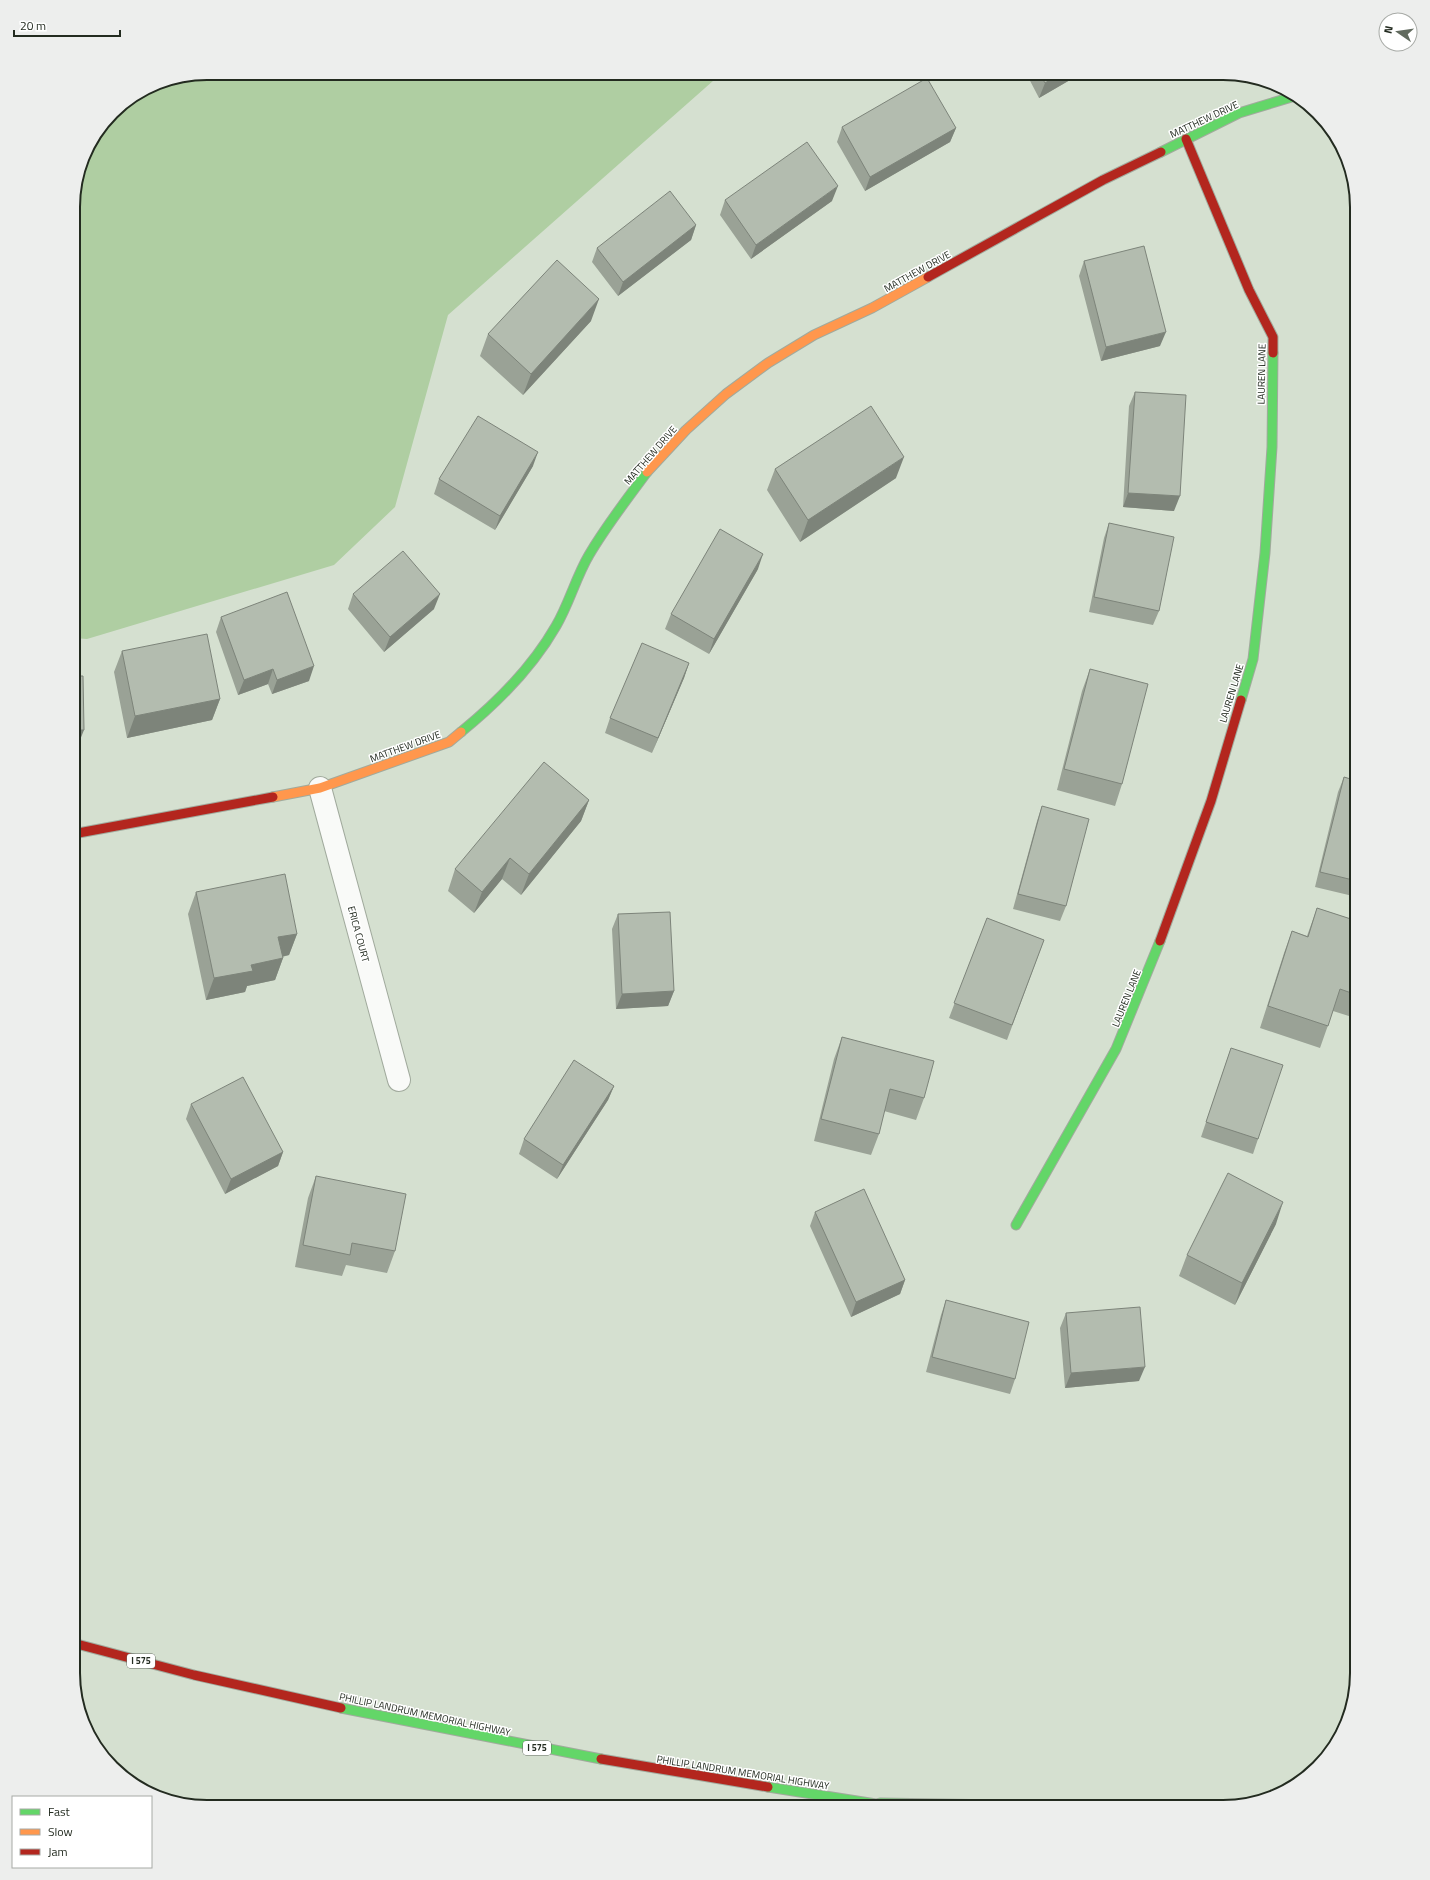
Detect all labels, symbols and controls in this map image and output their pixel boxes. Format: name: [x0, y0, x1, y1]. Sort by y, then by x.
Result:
scale bar: [14, 12, 120, 38]
north arrow: [1378, 12, 1418, 52]
text: 20 m: [20, 16, 46, 35]
text: N: [1380, 24, 1397, 35]
street label: MATTHEW DRIVE: [1167, 97, 1241, 142]
street label: MATTHEW DRIVE: [881, 247, 954, 296]
street label: LAUREN LANE: [1253, 343, 1270, 405]
street label: MATTHEW DRIVE: [620, 422, 681, 488]
street label: LAUREN LANE: [1215, 661, 1248, 724]
street label: MATTHEW DRIVE: [368, 727, 443, 766]
street label: ERICA COURT: [344, 904, 373, 965]
street label: LAUREN LANE: [1108, 967, 1145, 1029]
road number: I 575: [127, 1654, 155, 1668]
street label: PHILLIP LANDRUM MEMORIAL HIGHWAY: [338, 1689, 512, 1740]
road number: I 575: [523, 1741, 551, 1755]
street label: PHILLIP LANDRUM MEMORIAL HIGHWAY: [656, 1751, 831, 1794]
legend: [12, 1796, 152, 1868]
text: Fast: [48, 1802, 71, 1821]
text: Slow: [48, 1822, 73, 1841]
text: Jam: [48, 1842, 68, 1861]

